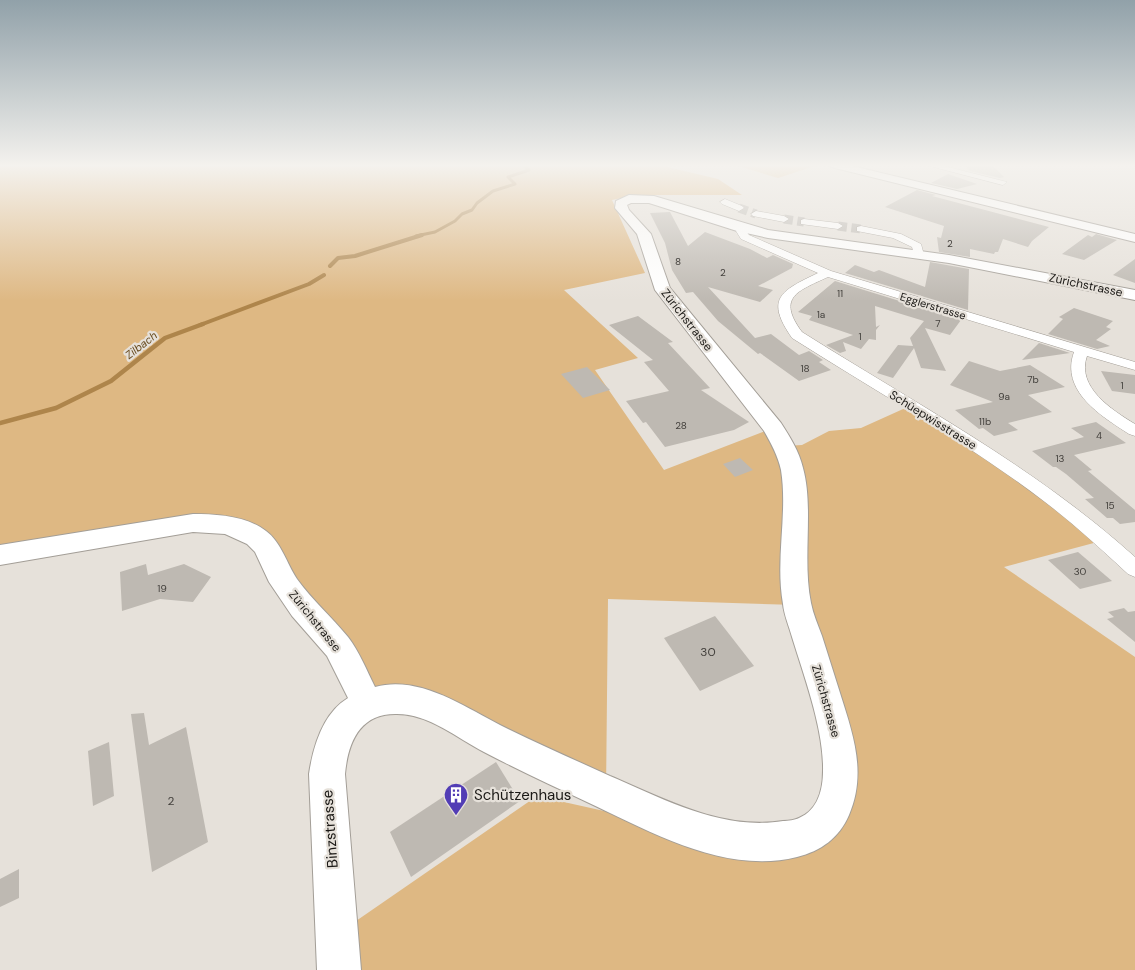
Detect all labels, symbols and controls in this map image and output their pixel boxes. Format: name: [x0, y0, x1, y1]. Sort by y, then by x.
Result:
house number: 2: [947, 237, 953, 250]
house number: 8: [675, 255, 681, 268]
house number: 2: [720, 266, 726, 279]
street label: Zürichstrasse: [1048, 269, 1124, 301]
street label: Zürichstrasse: [658, 286, 716, 355]
house number: 11: [837, 287, 843, 300]
street label: Egglerstrasse: [898, 289, 968, 323]
house number: 1a: [817, 308, 825, 321]
house number: 7: [935, 317, 941, 330]
water label: Zilbach: [122, 328, 160, 362]
house number: 1: [858, 330, 862, 343]
house number: 18: [800, 362, 810, 375]
house number: 7b: [1027, 373, 1039, 386]
house number: 1: [1120, 379, 1124, 392]
street label: Schüepwisstrasse: [886, 387, 980, 453]
house number: 9a: [998, 390, 1010, 403]
house number: 11b: [979, 415, 991, 428]
house number: 28: [675, 419, 687, 432]
house number: 4: [1096, 429, 1102, 442]
house number: 13: [1055, 452, 1065, 465]
house number: 15: [1105, 499, 1115, 512]
house number: 30: [1074, 565, 1087, 578]
house number: 19: [157, 582, 167, 595]
street label: Zürichstrasse: [285, 587, 345, 655]
house number: 30: [700, 644, 716, 660]
street label: Zürichstrasse: [808, 663, 844, 739]
building icon: Schützenhaus: [443, 782, 469, 816]
place label: Schützenhaus: [474, 785, 571, 805]
street label: Binzstrasse: [317, 789, 343, 869]
house number: 2: [168, 793, 175, 809]

